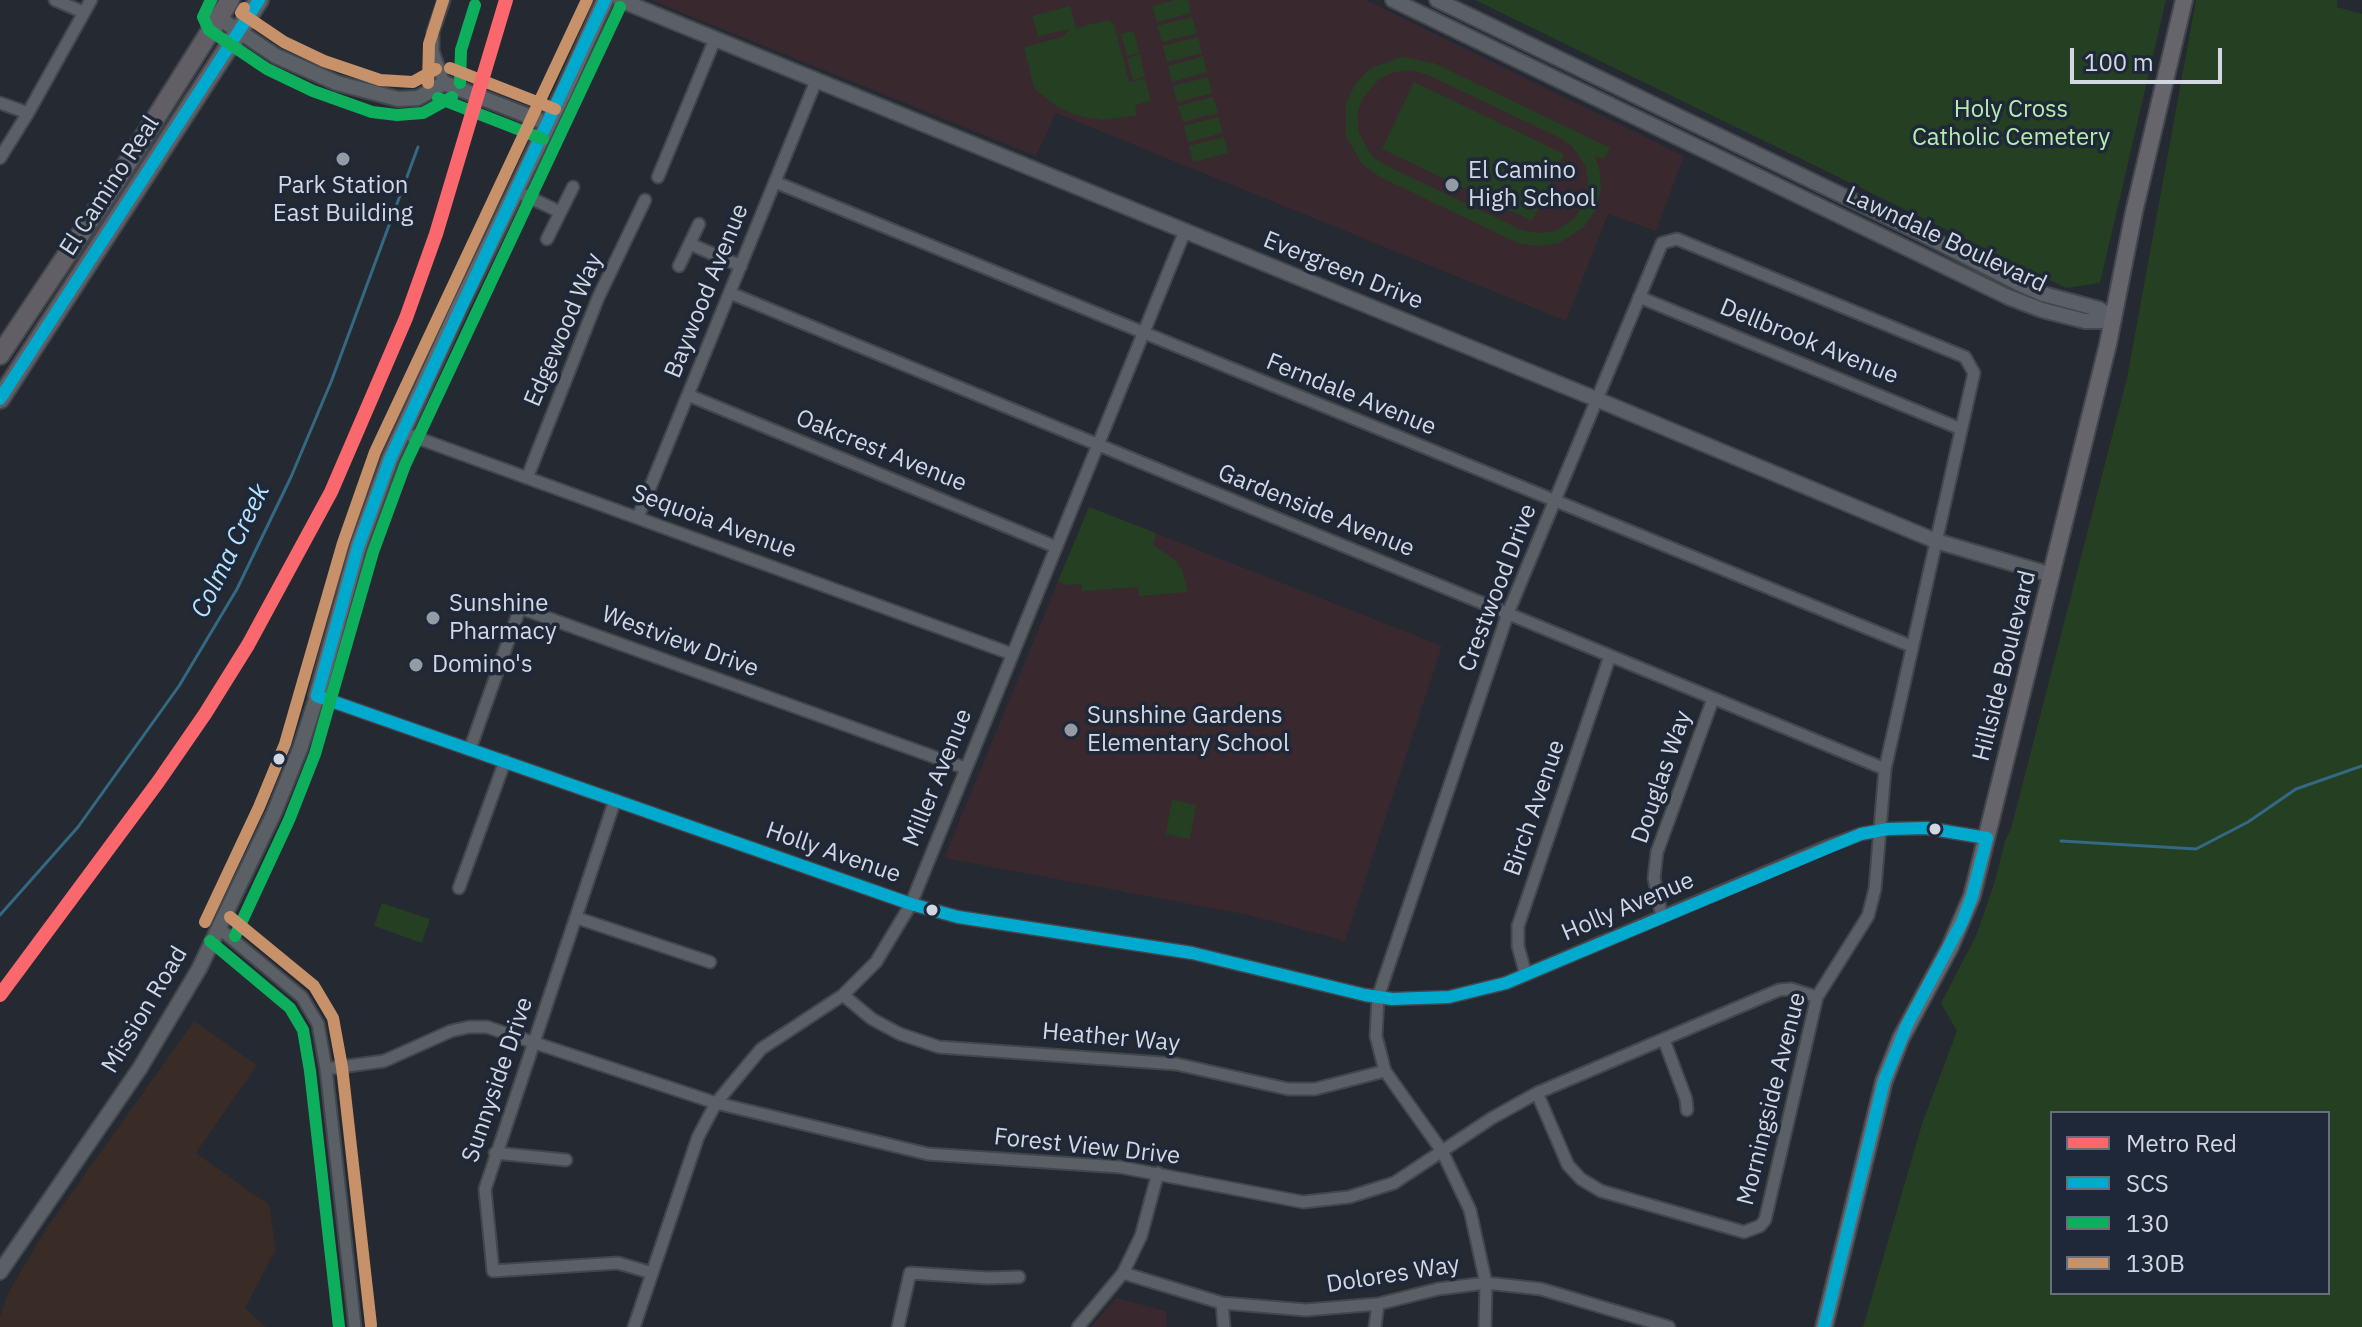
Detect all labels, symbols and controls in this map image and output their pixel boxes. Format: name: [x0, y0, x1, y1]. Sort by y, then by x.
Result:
scale bar: [2074, 32, 2226, 82]
text: 100 m: [2084, 46, 2154, 78]
park label: Holy Cross Catholic Cemetery: [1912, 96, 2110, 152]
street label: El Camino Real: [54, 111, 166, 261]
marker: Park Station East Building: [334, 150, 352, 168]
place label: El Camino High School: [1468, 157, 1596, 213]
place label: Park Station East Building: [273, 172, 413, 228]
marker: El Camino High School: [1443, 176, 1461, 194]
street label: Lawndale Boulevard: [1841, 181, 2051, 299]
street label: Baywood Avenue: [659, 200, 755, 382]
street label: Evergreen Drive: [1259, 226, 1427, 316]
street label: Edgewood Way: [519, 249, 609, 411]
street label: Dellbrook Avenue: [1715, 293, 1903, 391]
street label: Ferndale Avenue: [1262, 348, 1440, 442]
street label: Oakcrest Avenue: [791, 404, 971, 498]
street label: Gardenside Avenue: [1213, 458, 1419, 564]
water label: Colma Creek: [185, 479, 277, 623]
street label: Sequoia Avenue: [628, 479, 800, 565]
street label: Crestwood Drive: [1453, 500, 1543, 676]
street label: Hillside Boulevard: [1967, 568, 2043, 764]
place label: Sunshine Pharmacy: [449, 590, 557, 646]
street label: Westview Drive: [598, 600, 762, 684]
marker: Sunshine Pharmacy: [424, 609, 442, 627]
place label: Domino's: [432, 651, 533, 679]
marker: Domino's: [407, 656, 425, 674]
place label: Sunshine Gardens Elementary School: [1087, 702, 1289, 758]
street label: Miller Avenue: [897, 705, 979, 851]
street label: Douglas Way: [1626, 707, 1698, 847]
marker: Sunshine Gardens Elementary School: [1062, 721, 1080, 739]
street label: Birch Avenue: [1498, 736, 1572, 880]
unlabelled marker: [271, 751, 287, 767]
street label: Holly Avenue: [762, 816, 904, 890]
unlabelled marker: [1927, 821, 1943, 837]
street label: Holly Avenue: [1558, 866, 1698, 948]
unlabelled marker: [924, 902, 940, 918]
street label: Mission Road: [96, 941, 194, 1079]
street label: Morningside Avenue: [1732, 990, 1812, 1208]
street label: Sunnyside Drive: [456, 994, 540, 1166]
street label: Heather Way: [1041, 1018, 1181, 1058]
legend: [2050, 1111, 2330, 1295]
street label: Forest View Drive: [992, 1123, 1182, 1171]
text: Metro Red: [2126, 1127, 2237, 1159]
text: SCS: [2126, 1167, 2169, 1199]
text: 130: [2126, 1207, 2169, 1239]
text: 130B: [2126, 1247, 2185, 1279]
street label: Dolores Way: [1324, 1250, 1462, 1300]

